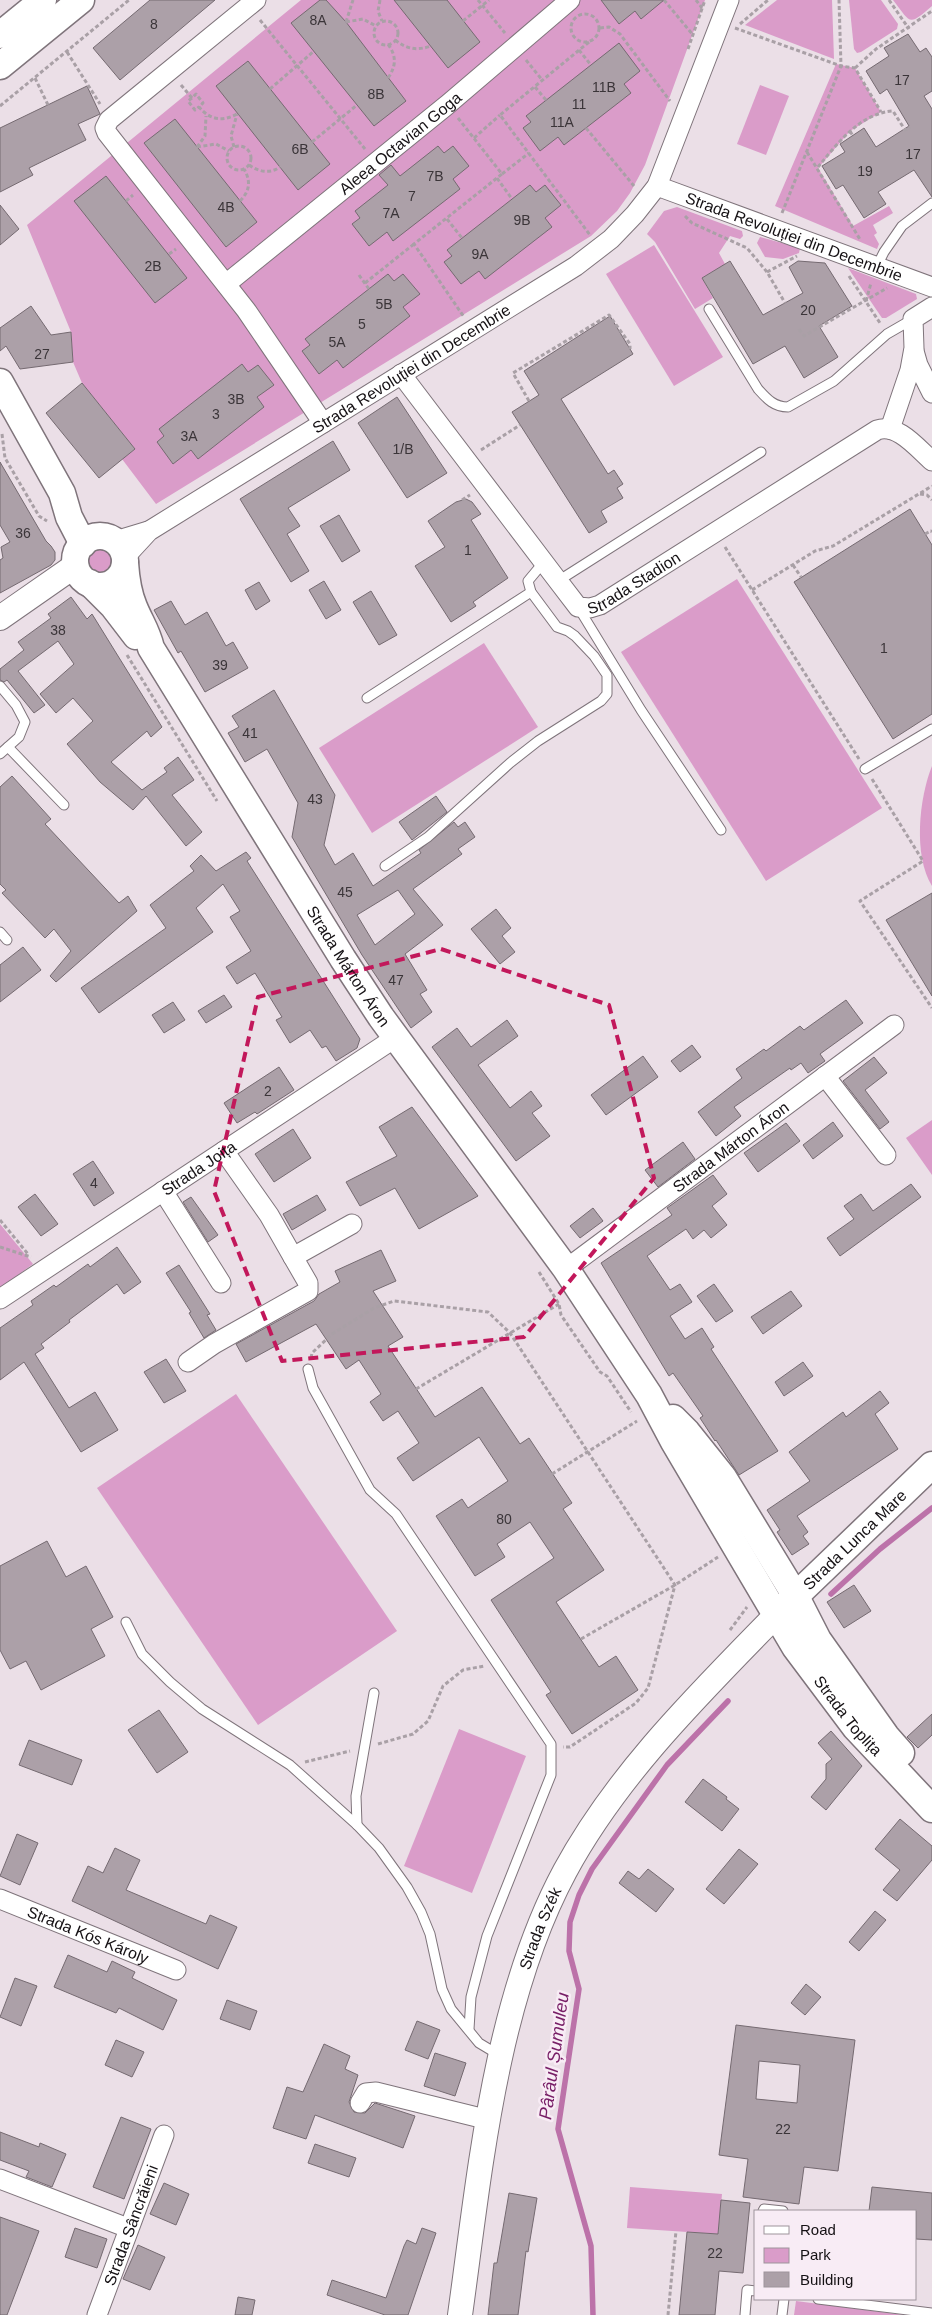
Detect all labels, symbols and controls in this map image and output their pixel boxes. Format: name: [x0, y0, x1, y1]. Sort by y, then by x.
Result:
house number: 8A: [309, 12, 327, 28]
house number: 8: [150, 16, 158, 32]
house number: 17: [894, 72, 910, 88]
house number: 11B: [592, 79, 616, 95]
house number: 8B: [367, 86, 385, 102]
street label: Aleea Octavian Goga: [336, 89, 465, 198]
house number: 11: [572, 96, 586, 112]
house number: 11A: [550, 114, 575, 130]
house number: 6B: [291, 141, 309, 157]
house number: 17: [905, 146, 921, 162]
house number: 19: [857, 163, 873, 179]
house number: 7B: [426, 168, 444, 184]
house number: 7: [408, 188, 416, 204]
street label: Strada Revoluției din Decembrie: [683, 189, 905, 284]
house number: 4B: [217, 199, 235, 215]
house number: 7A: [382, 205, 400, 221]
house number: 9B: [513, 212, 531, 228]
house number: 9A: [471, 246, 489, 262]
house number: 2B: [144, 258, 162, 274]
house number: 5B: [375, 296, 393, 312]
street label: Strada Revoluției din Decembrie: [309, 301, 514, 436]
house number: 20: [800, 302, 816, 318]
house number: 5: [358, 316, 366, 332]
house number: 5A: [328, 334, 346, 350]
house number: 27: [34, 346, 50, 362]
house number: 3B: [227, 391, 245, 407]
house number: 3: [212, 406, 220, 422]
house number: 3A: [180, 428, 198, 444]
house number: 1/B: [392, 441, 414, 457]
house number: 36: [15, 525, 31, 541]
house number: 1: [464, 542, 472, 558]
street label: Strada Stadion: [585, 549, 683, 617]
house number: 38: [50, 622, 66, 638]
house number: 1: [880, 640, 888, 656]
house number: 39: [212, 657, 228, 673]
house number: 41: [242, 725, 258, 741]
house number: 43: [307, 791, 323, 807]
house number: 45: [337, 884, 353, 900]
street label: Strada Márton Áron: [303, 903, 393, 1030]
house number: 47: [388, 972, 404, 988]
house number: 2: [264, 1083, 272, 1099]
street label: Strada Márton Áron: [670, 1099, 792, 1196]
street label: Strada Joița: [159, 1138, 239, 1199]
house number: 4: [90, 1175, 98, 1191]
street label: Strada Lunca Mare: [800, 1486, 910, 1593]
house number: 80: [496, 1511, 512, 1527]
street label: Strada Toplița: [811, 1673, 885, 1759]
street label: Strada Szék: [516, 1884, 565, 1972]
street label: Strada Kós Károly: [25, 1903, 151, 1967]
water label: Pârâul Șumuleu: [535, 1991, 573, 2121]
house number: 22: [775, 2121, 791, 2137]
street label: Strada Sâncrăieni: [101, 2163, 161, 2288]
legend: [754, 2210, 917, 2300]
text: Road: [800, 2221, 836, 2238]
house number: 22: [707, 2245, 723, 2261]
text: Park: [800, 2246, 831, 2263]
text: Building: [800, 2271, 853, 2288]

